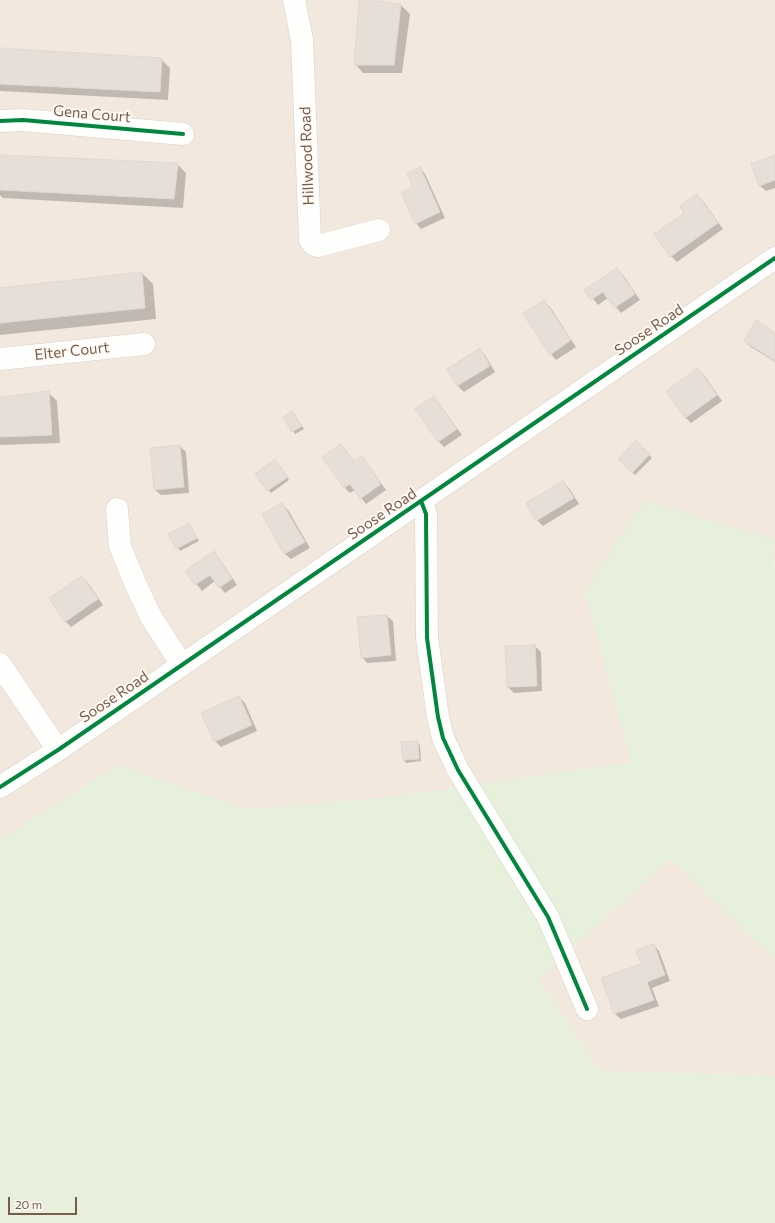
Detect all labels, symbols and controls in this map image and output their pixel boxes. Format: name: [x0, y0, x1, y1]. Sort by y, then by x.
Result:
street label: Gena Court: [52, 102, 132, 126]
street label: Hillwood Road: [296, 106, 318, 206]
street label: Soose Road: [611, 300, 687, 360]
street label: Elter Court: [34, 338, 110, 364]
street label: Soose Road: [344, 484, 420, 544]
street label: Soose Road: [76, 667, 152, 727]
scale bar: [10, 1189, 79, 1215]
text: 20 m: [15, 1197, 42, 1211]

